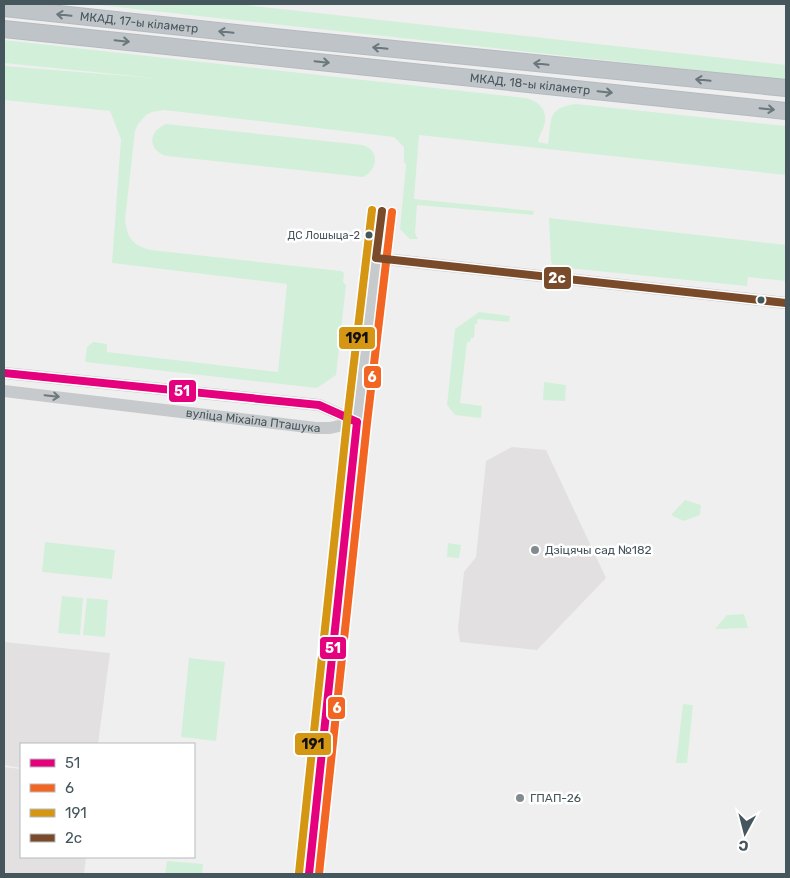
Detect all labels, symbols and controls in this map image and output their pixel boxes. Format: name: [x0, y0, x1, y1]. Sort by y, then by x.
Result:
street label: МКАД, 17-ы кіламетр: [79, 9, 199, 36]
one-way arrow: [57, 10, 73, 20]
one-way arrow: [218, 27, 234, 37]
one-way arrow: [114, 37, 130, 46]
one-way arrow: [372, 43, 388, 53]
one-way arrow: [314, 58, 330, 67]
one-way arrow: [534, 59, 550, 69]
street label: МКАД, 18-ы кіламетр: [469, 71, 591, 97]
one-way arrow: [695, 75, 711, 85]
one-way arrow: [597, 87, 613, 97]
one-way arrow: [759, 104, 775, 114]
place label: ДС Лошыца-2: [287, 229, 360, 242]
marker: ДС Лошыца-2: [364, 230, 374, 240]
line badge: 2с: [543, 266, 572, 290]
text: 2с: [548, 270, 566, 287]
unlabelled marker: [756, 295, 766, 305]
line badge: 191: [338, 326, 376, 350]
text: 191: [346, 330, 368, 347]
line badge: 6: [363, 365, 382, 389]
text: 6: [367, 369, 377, 386]
line badge: 51: [168, 379, 197, 403]
text: 51: [174, 383, 190, 400]
one-way arrow: [44, 392, 60, 401]
street label: вуліца Міхаіла Пташука: [185, 406, 320, 435]
place label: Дзіцячы сад №182: [545, 543, 652, 557]
marker: Дзіцячы сад №182: [529, 544, 541, 556]
line badge: 51: [319, 636, 347, 660]
text: 51: [325, 640, 341, 657]
line badge: 6: [327, 696, 346, 720]
text: 6: [332, 700, 342, 717]
line badge: 191: [294, 732, 332, 756]
text: 191: [302, 736, 324, 753]
legend: [20, 743, 195, 858]
text: 51: [65, 754, 80, 772]
text: 6: [65, 779, 74, 797]
place label: ГПАП-26: [530, 791, 581, 805]
marker: ГПАП-26: [514, 792, 526, 804]
text: 191: [65, 804, 87, 822]
north arrow: [720, 808, 770, 858]
text: 2с: [65, 829, 82, 847]
text: С: [737, 836, 749, 854]

